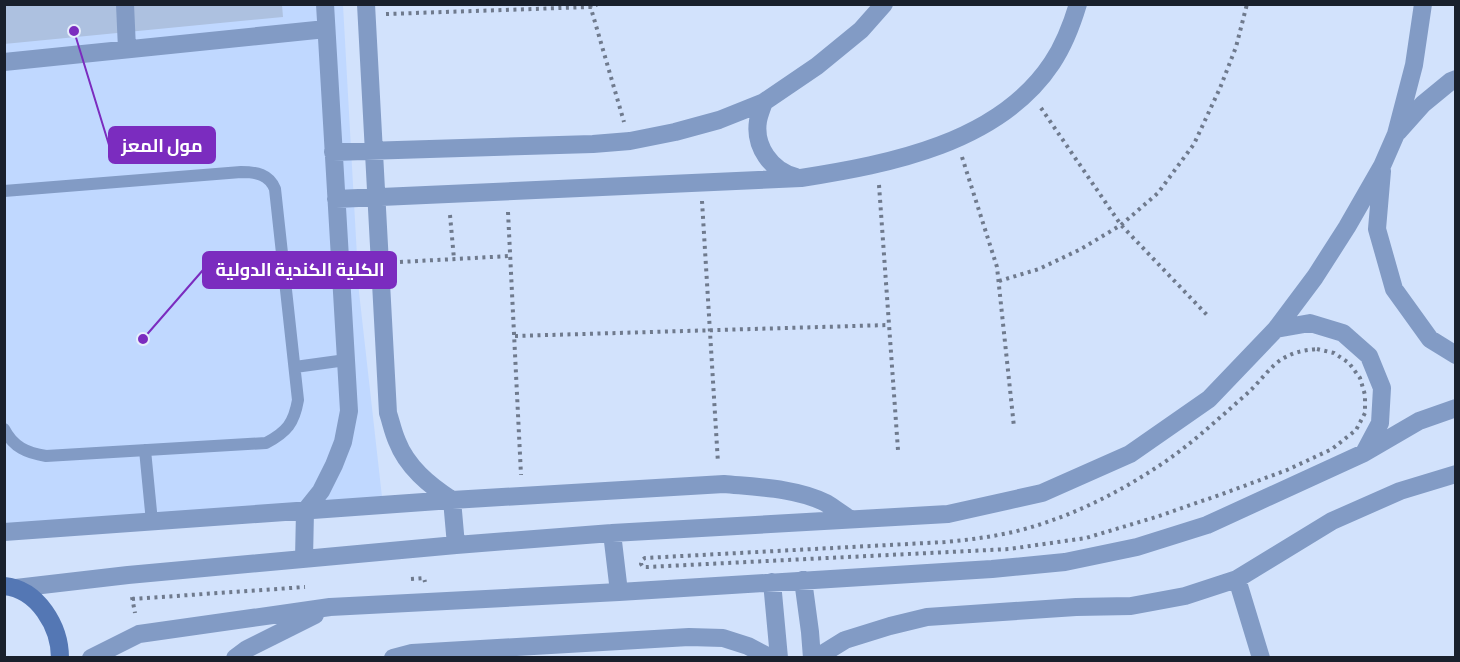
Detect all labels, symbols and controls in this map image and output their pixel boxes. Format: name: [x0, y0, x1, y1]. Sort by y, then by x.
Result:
callout: مول المعز: [109, 127, 215, 163]
text: مول المعز: [120, 135, 203, 157]
callout: الكلية الكندية الدولية: [203, 252, 396, 288]
text: الكلية الكندية الدولية: [215, 259, 385, 281]

